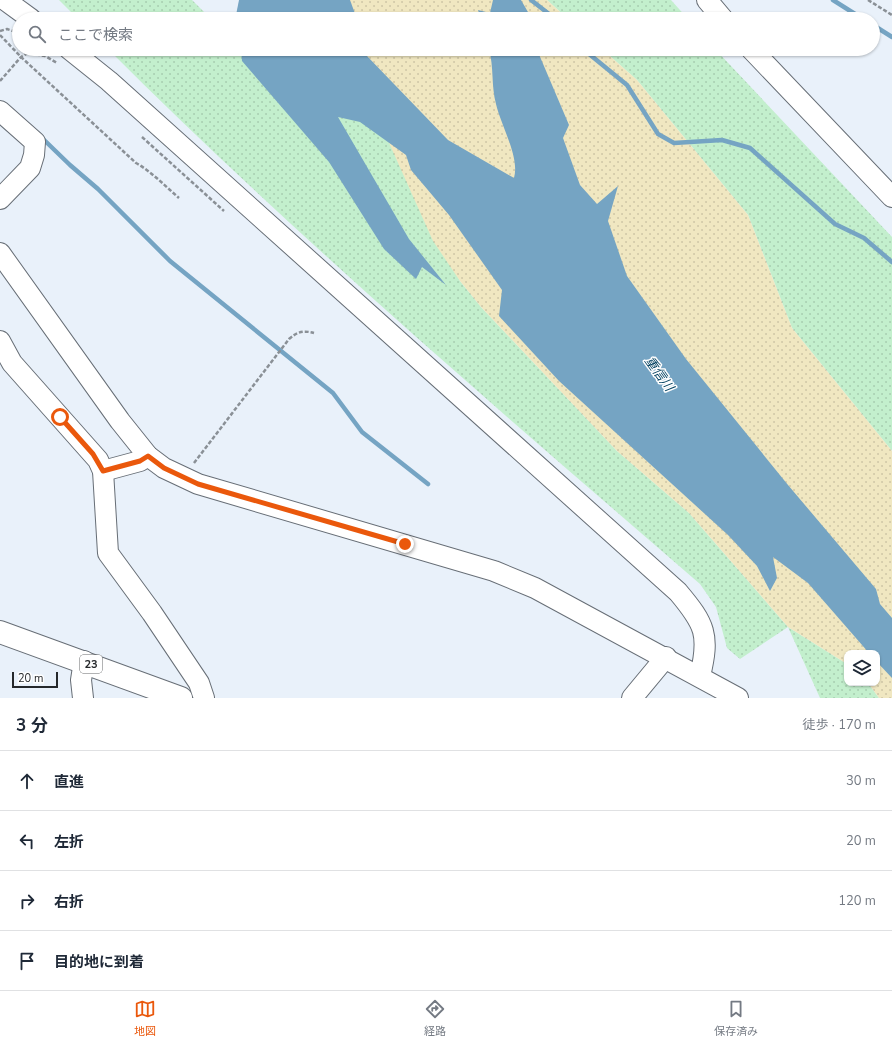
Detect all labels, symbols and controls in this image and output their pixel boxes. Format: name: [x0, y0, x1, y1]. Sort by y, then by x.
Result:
search box: [12, 12, 880, 56]
icon: search: [26, 23, 48, 45]
text: ここで検索: [58, 25, 133, 45]
water label: 重信川: [640, 353, 679, 397]
route start: [51, 408, 69, 426]
route end: [396, 535, 414, 553]
map controls: [844, 650, 880, 686]
button: layers: [844, 650, 880, 686]
road number: 23: [80, 655, 102, 673]
scale bar: [12, 670, 58, 689]
text: 20 m: [18, 671, 43, 686]
text: 3 分: [16, 714, 48, 737]
text: 徒歩 · 170 m: [802, 716, 876, 734]
icon: ahead: [16, 770, 38, 792]
text: 直進: [54, 772, 84, 792]
text: 30 m: [846, 772, 876, 790]
icon: left: [16, 830, 38, 852]
text: 左折: [54, 832, 84, 852]
text: 20 m: [846, 832, 876, 850]
icon: right: [16, 890, 38, 912]
text: 右折: [54, 892, 84, 912]
text: 120 m: [838, 892, 876, 910]
icon: arrive: [16, 950, 38, 972]
text: 目的地に到着: [54, 952, 144, 972]
tab: 地図: [134, 998, 156, 1039]
tab: 経路: [424, 998, 446, 1039]
tab: 保存済み: [714, 998, 758, 1039]

